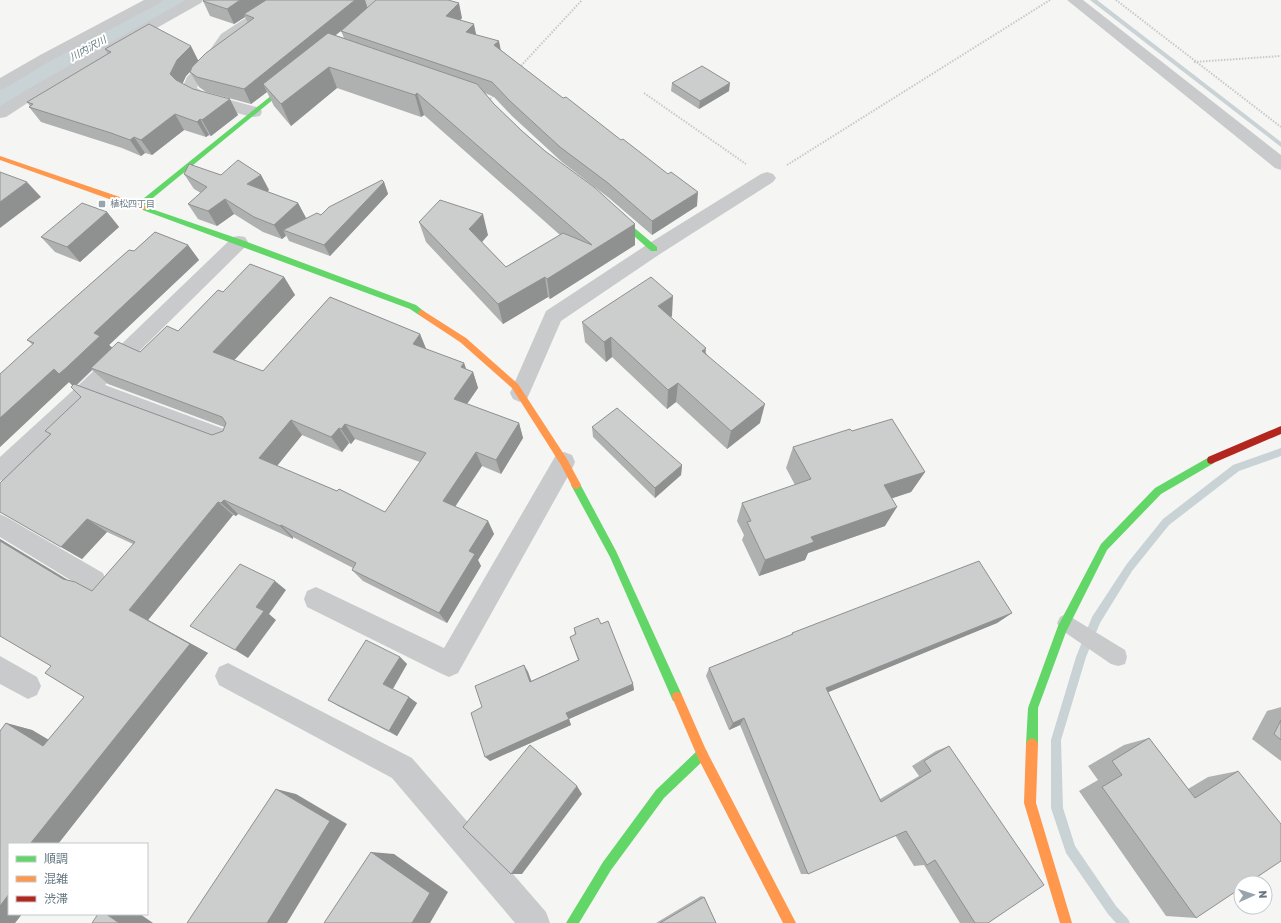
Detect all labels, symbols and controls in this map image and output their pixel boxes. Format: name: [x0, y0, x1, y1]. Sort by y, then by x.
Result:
water label: 川内沢川: [68, 34, 109, 64]
place label: 植松四丁目: [110, 198, 155, 209]
marker: 植松四丁目: [97, 199, 107, 209]
legend: [8, 843, 148, 915]
text: 順調: [44, 852, 68, 866]
text: 混雑: [44, 872, 68, 886]
north arrow: [1233, 875, 1273, 915]
text: N: [1256, 890, 1269, 899]
text: 渋滞: [44, 892, 68, 906]

